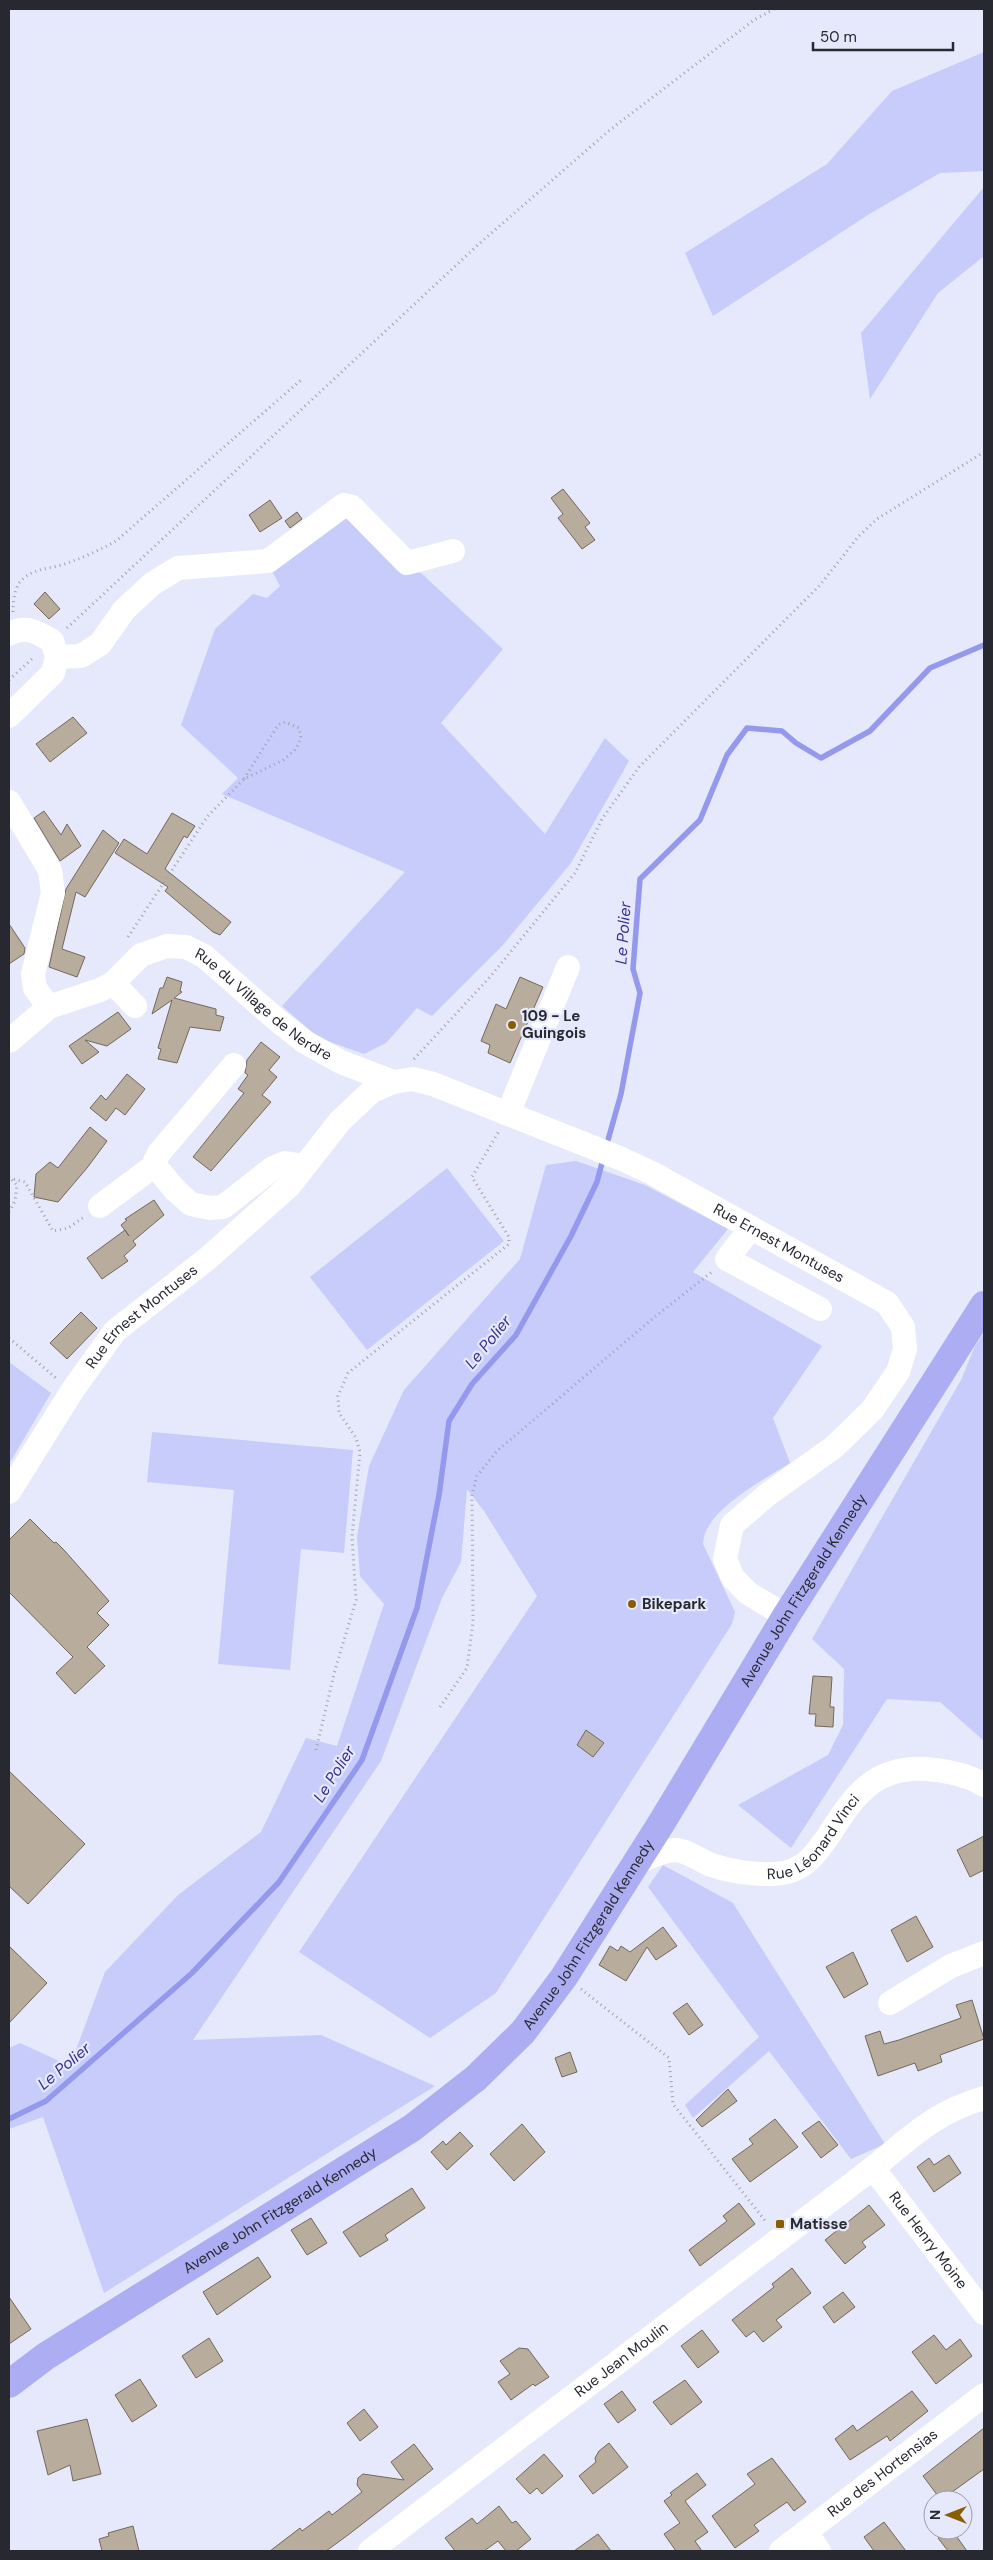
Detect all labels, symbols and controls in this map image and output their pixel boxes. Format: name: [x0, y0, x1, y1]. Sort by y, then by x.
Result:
scale bar: [813, 20, 953, 52]
text: 50 m: [820, 27, 857, 47]
water label: Le Polier: [610, 900, 636, 965]
street label: Rue du Village de Nerdre: [192, 943, 335, 1065]
place label: 109 - Le Guingois: [522, 1006, 586, 1043]
marker: 109 - Le Guingois: [506, 1019, 518, 1031]
street label: Rue Ernest Montuses: [710, 1199, 848, 1287]
street label: Rue Ernest Montuses: [81, 1260, 202, 1373]
water label: Le Polier: [460, 1310, 517, 1373]
street label: Avenue John Fitzgerald Kennedy: [736, 1489, 872, 1691]
place label: Bikepark: [642, 1594, 707, 1614]
marker: Bikepark: [626, 1598, 638, 1610]
water label: Le Polier: [308, 1741, 360, 1806]
street label: Rue Léonard Vinci: [766, 1790, 864, 1884]
street label: Avenue John Fitzgerald Kennedy: [518, 1835, 659, 2034]
water label: Le Polier: [33, 2037, 96, 2094]
street label: Avenue John Fitzgerald Kennedy: [179, 2142, 381, 2278]
street label: Rue Henry Moine: [885, 2187, 972, 2293]
place label: Matisse: [790, 2214, 848, 2234]
marker: Matisse: [774, 2218, 786, 2230]
street label: Rue Jean Moulin: [571, 2317, 672, 2402]
street label: Rue des Hortensias: [823, 2424, 942, 2522]
north arrow: [923, 2490, 973, 2540]
text: N: [926, 2510, 944, 2520]

